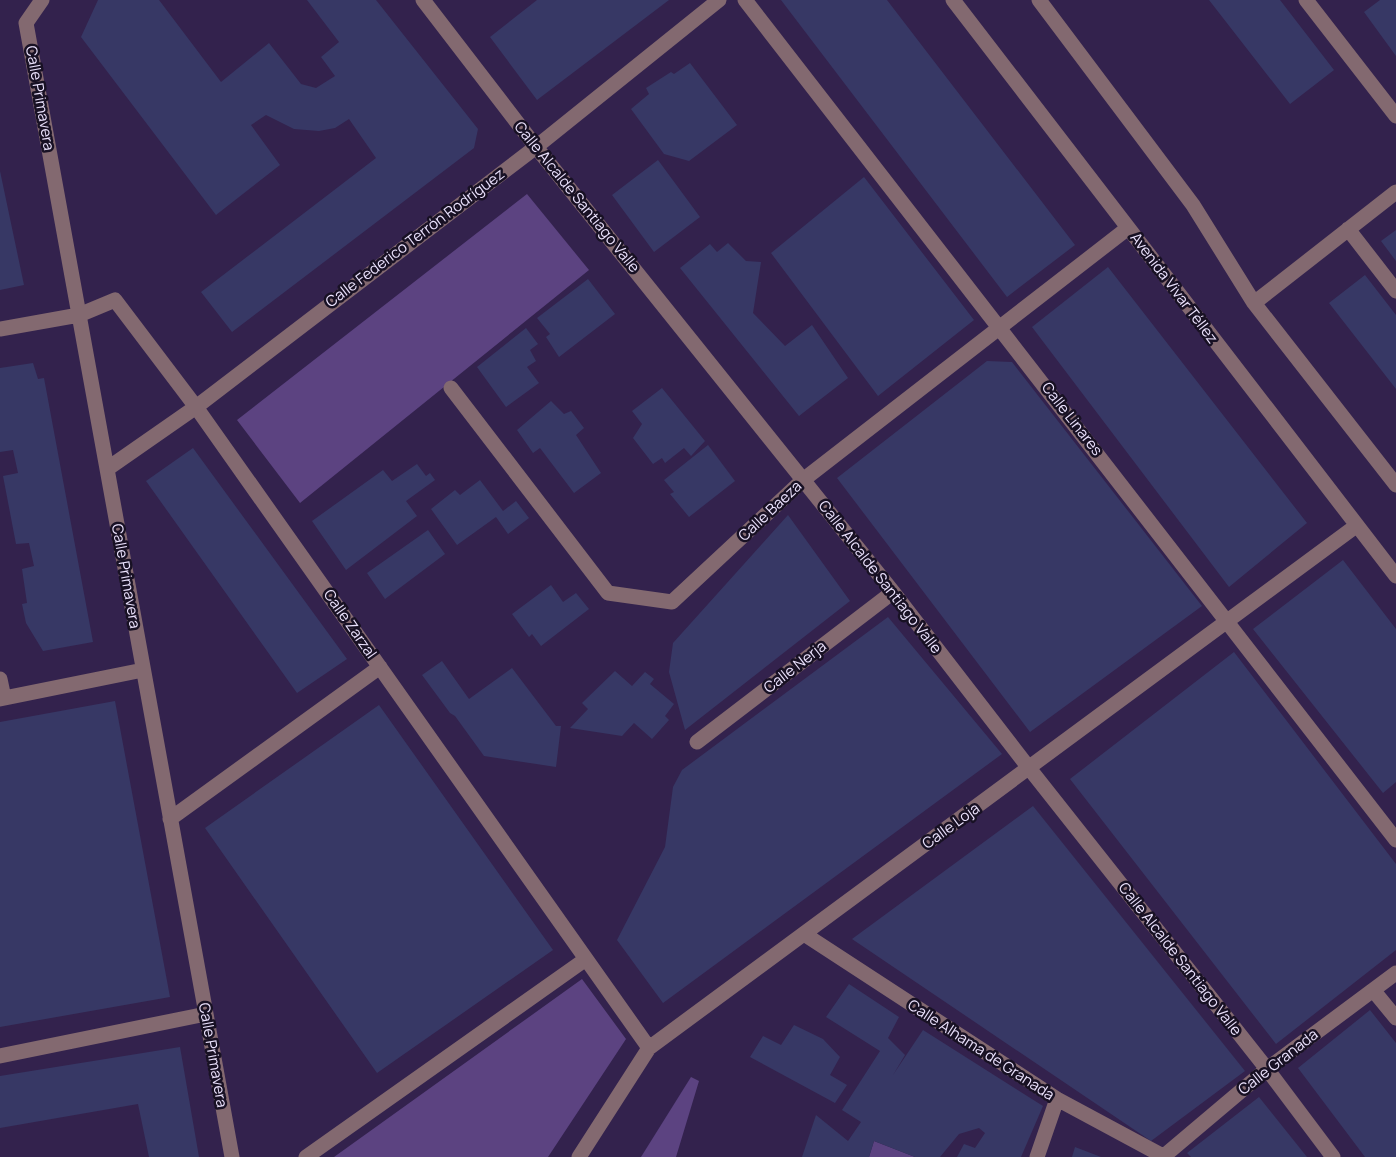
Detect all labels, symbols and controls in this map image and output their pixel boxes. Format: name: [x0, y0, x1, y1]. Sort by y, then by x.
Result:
street label: Calle Primavera: [21, 44, 60, 152]
street label: Calle Alcalde Santiago Valle: [510, 117, 645, 277]
street label: Calle Federico Terrón Rodríguez: [321, 163, 509, 312]
street label: Avenida Vivar Téllez: [1126, 228, 1223, 348]
street label: Calle Linares: [1037, 377, 1108, 460]
street label: Calle Baeza: [733, 476, 806, 546]
street label: Calle Alcalde Santiago Valle: [814, 496, 947, 658]
street label: Calle Primavera: [107, 522, 146, 630]
street label: Calle Zarzal: [319, 585, 382, 663]
street label: Calle Nerja: [759, 635, 830, 698]
street label: Calle Loja: [918, 798, 984, 854]
street label: Calle Alcalde Santiago Valle: [1114, 878, 1247, 1040]
street label: Calle Alhama de Granada: [904, 994, 1059, 1105]
street label: Calle Primavera: [194, 1001, 233, 1109]
street label: Calle Granada: [1233, 1024, 1322, 1100]

